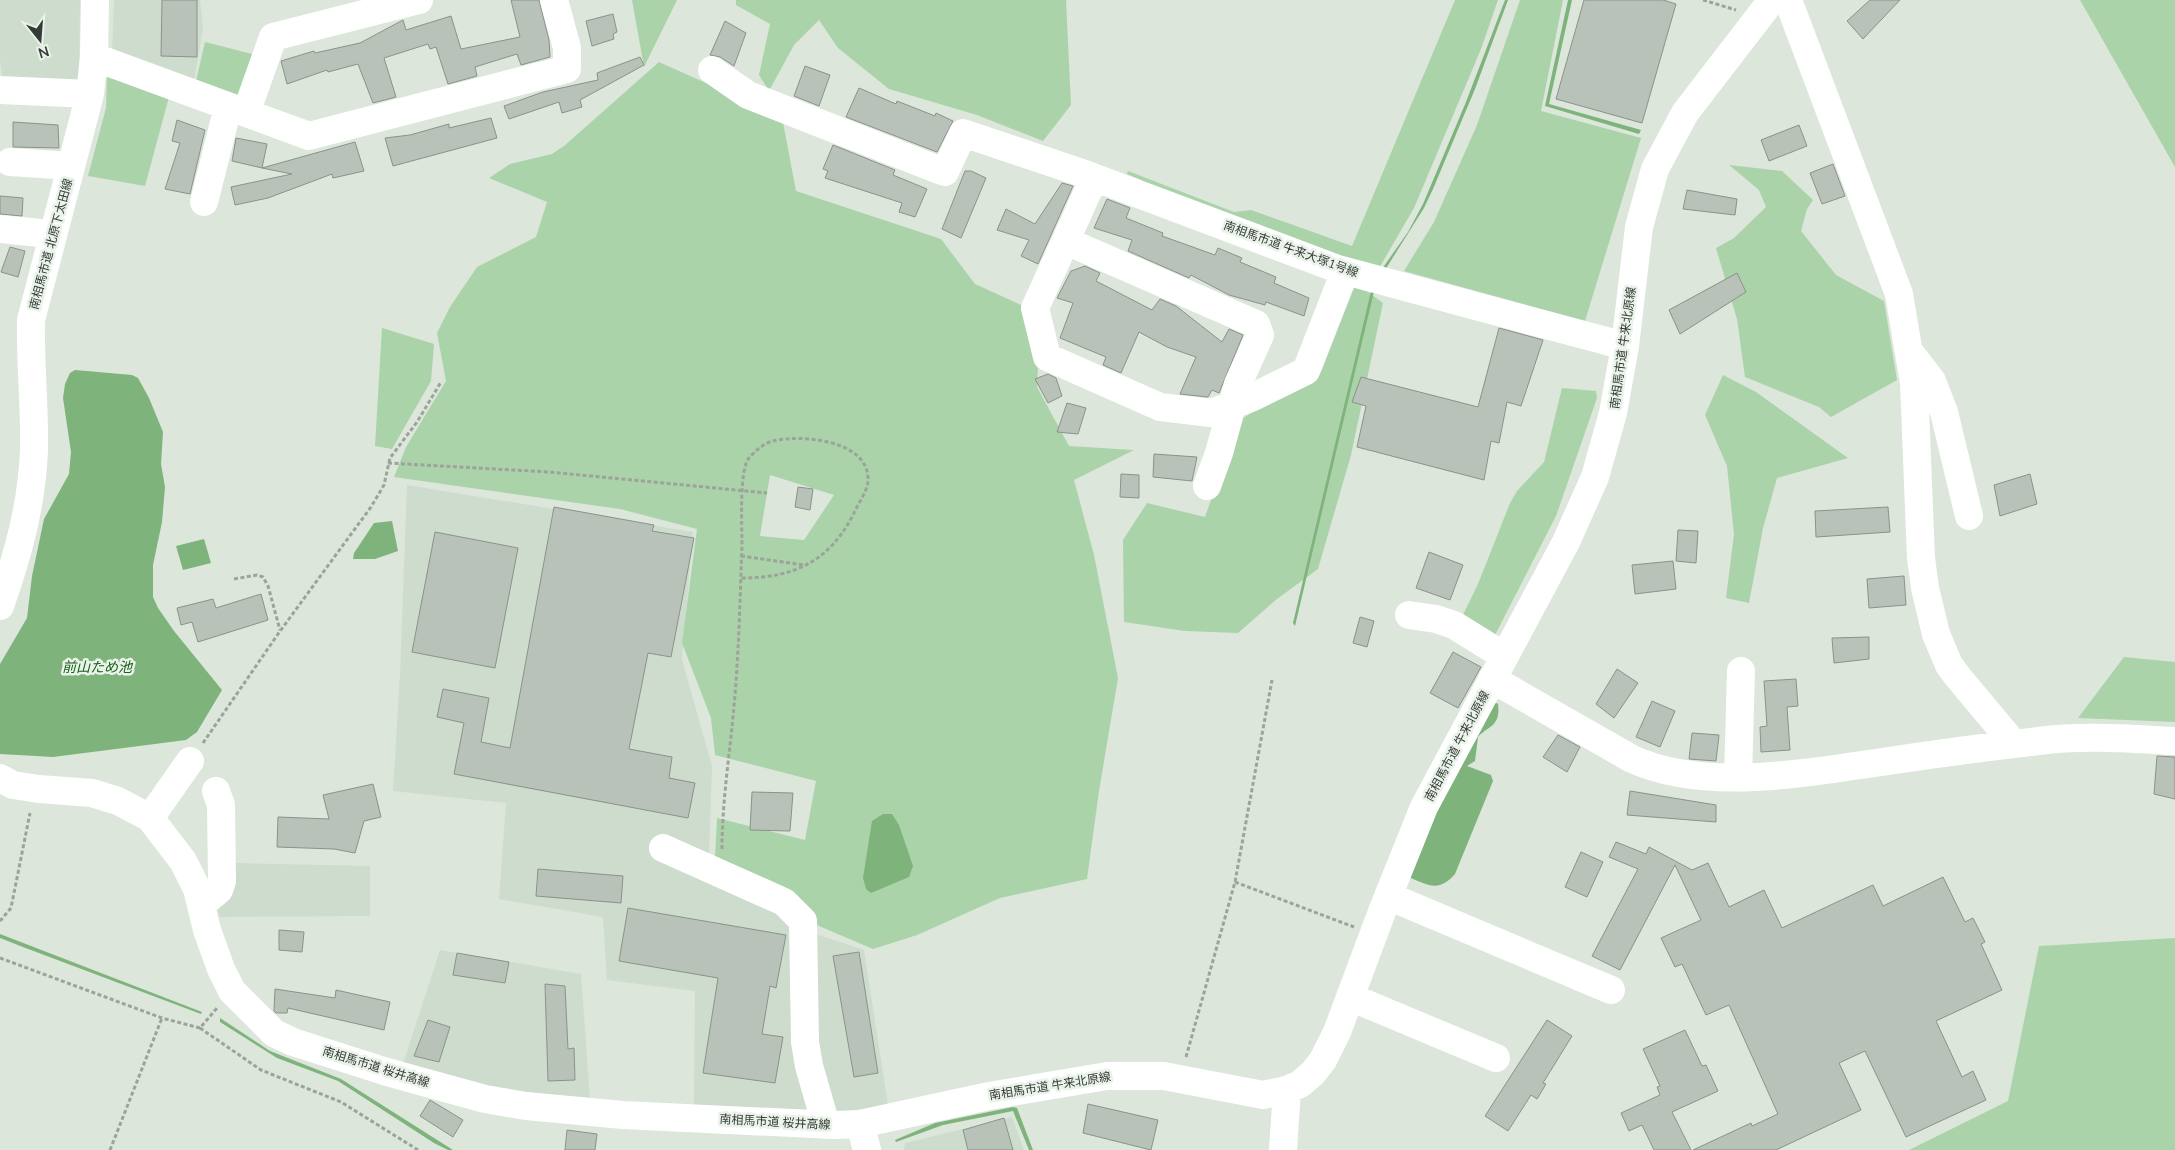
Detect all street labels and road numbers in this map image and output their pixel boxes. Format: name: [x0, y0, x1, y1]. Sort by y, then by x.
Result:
street label: 南相馬市道 北原下太田線: [26, 177, 76, 311]
street label: 南相馬市道 牛来大塚1号線: [1221, 217, 1361, 281]
street label: 南相馬市道 牛来北原線: [1607, 286, 1639, 410]
street label: 南相馬市道 牛来北原線: [1421, 688, 1493, 804]
street label: 南相馬市道 桜井高線: [321, 1043, 431, 1091]
street label: 南相馬市道 牛来北原線: [988, 1068, 1112, 1104]
street label: 南相馬市道 桜井高線: [719, 1111, 831, 1133]

